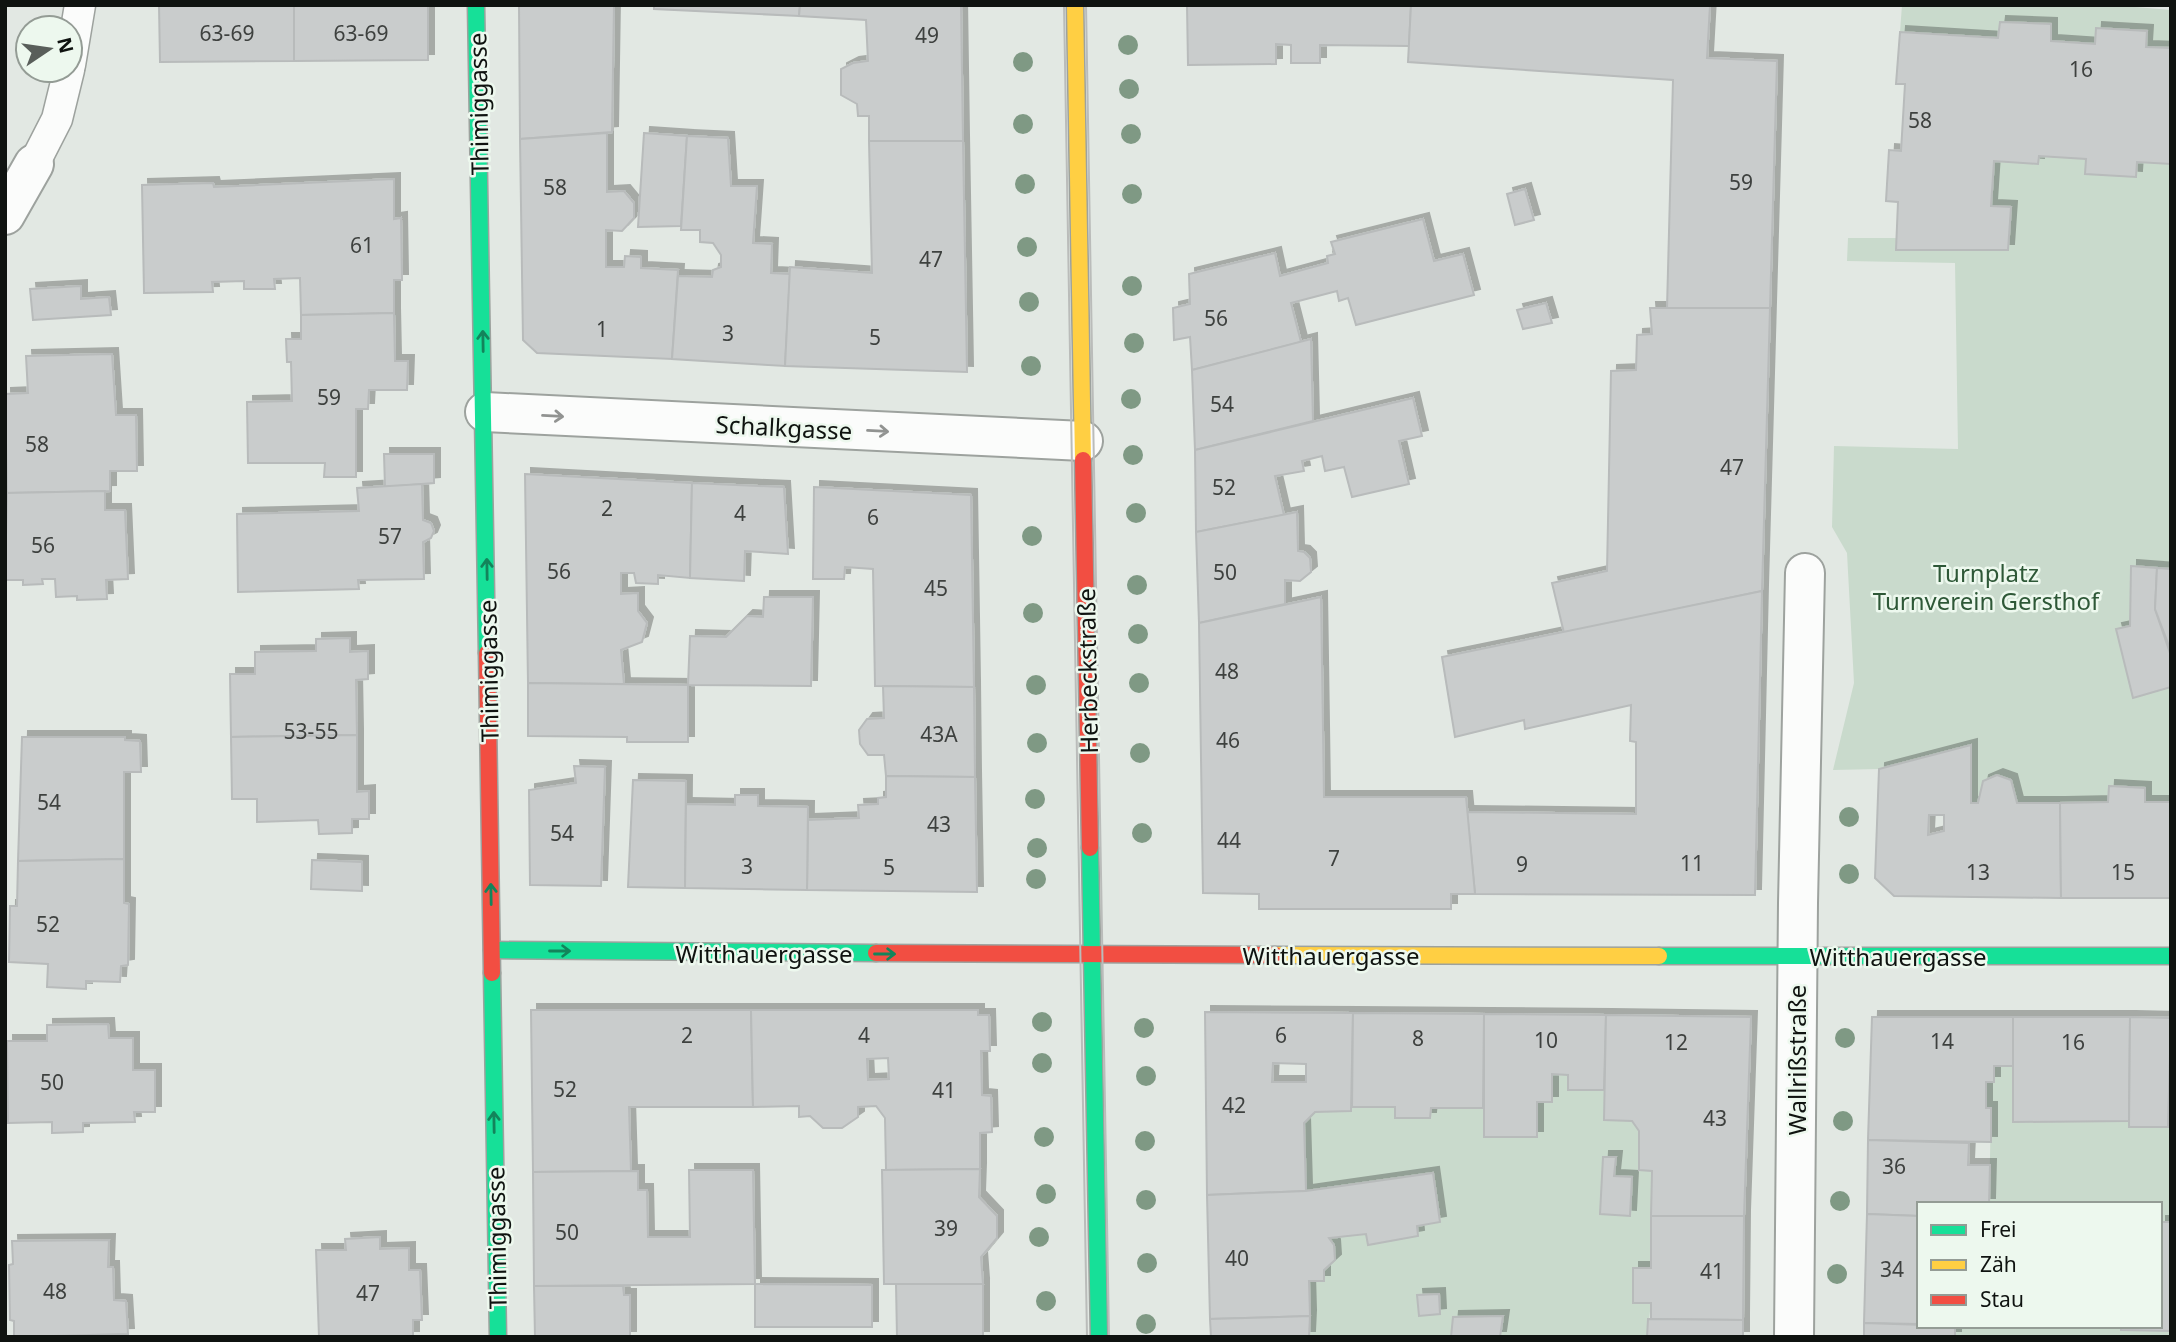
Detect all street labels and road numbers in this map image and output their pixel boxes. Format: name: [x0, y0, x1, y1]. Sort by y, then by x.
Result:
street label: Thimiggasse: [460, 32, 496, 176]
street label: Schalkgasse: [715, 407, 853, 447]
street label: Herbeckstraße: [1069, 588, 1105, 754]
street label: Thimiggasse: [470, 599, 506, 743]
street label: Witthauergasse: [676, 937, 852, 970]
street label: Witthauergasse: [1243, 939, 1419, 972]
street label: Witthauergasse: [1810, 940, 1986, 973]
street label: Wallrißstraße: [1780, 985, 1813, 1135]
street label: Thimiggasse: [478, 1166, 514, 1310]

